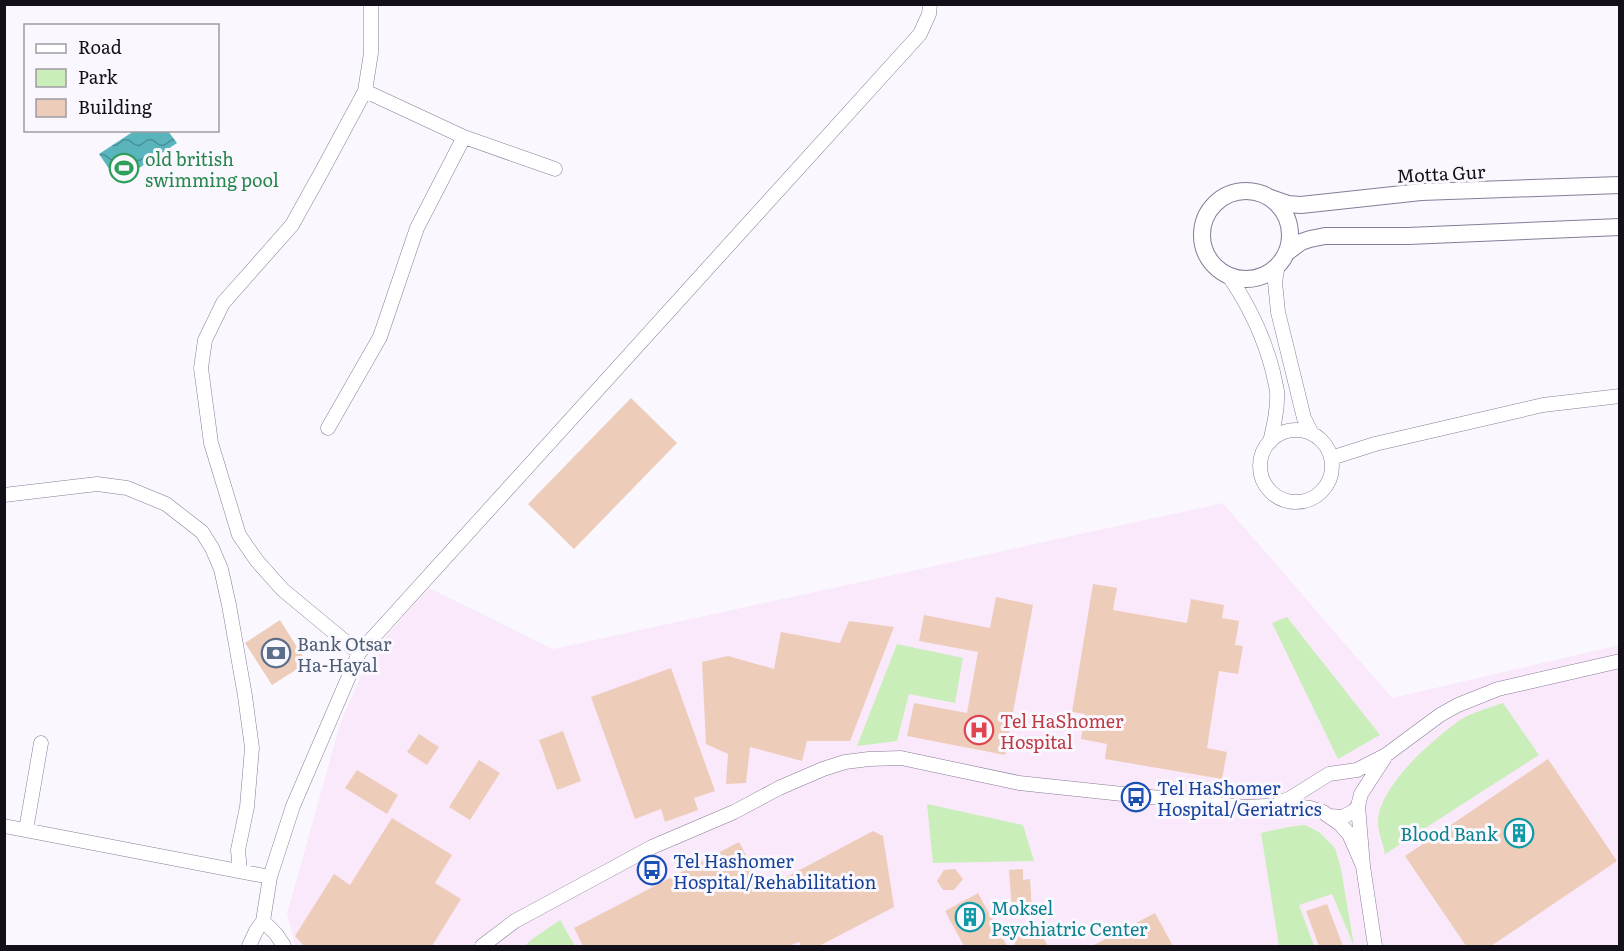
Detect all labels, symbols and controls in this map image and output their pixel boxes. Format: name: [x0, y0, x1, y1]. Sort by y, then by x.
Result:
legend: [24, 24, 219, 132]
text: Road: [78, 33, 122, 60]
text: Park: [78, 63, 119, 90]
text: Building: [78, 93, 153, 120]
place label: old british swimming pool: [145, 145, 279, 193]
sports icon: old british swimming pool: [108, 152, 140, 184]
street label: Motta Gur: [1396, 157, 1487, 189]
place label: Bank Otsar Ha-Hayal: [297, 630, 392, 678]
bank icon: Bank Otsar Ha-Hayal: [260, 637, 292, 669]
place label: Tel HaShomer Hospital: [1000, 707, 1124, 755]
hospital icon: Tel HaShomer Hospital: [963, 714, 995, 746]
place label: Tel HaShomer Hospital/Geriatrics: [1157, 774, 1322, 822]
bus stop icon: Tel HaShomer Hospital/Geriatrics: [1120, 781, 1152, 813]
building icon: Blood Bank: [1503, 817, 1535, 849]
place label: Blood Bank: [1400, 820, 1499, 847]
place label: Tel Hashomer Hospital/Rehabilitation: [673, 847, 876, 895]
bus stop icon: Tel Hashomer Hospital/Rehabilitation: [636, 854, 668, 886]
place label: Moksel Psychiatric Center: [991, 894, 1148, 942]
building icon: Moksel Psychiatric Center: [954, 901, 986, 933]

